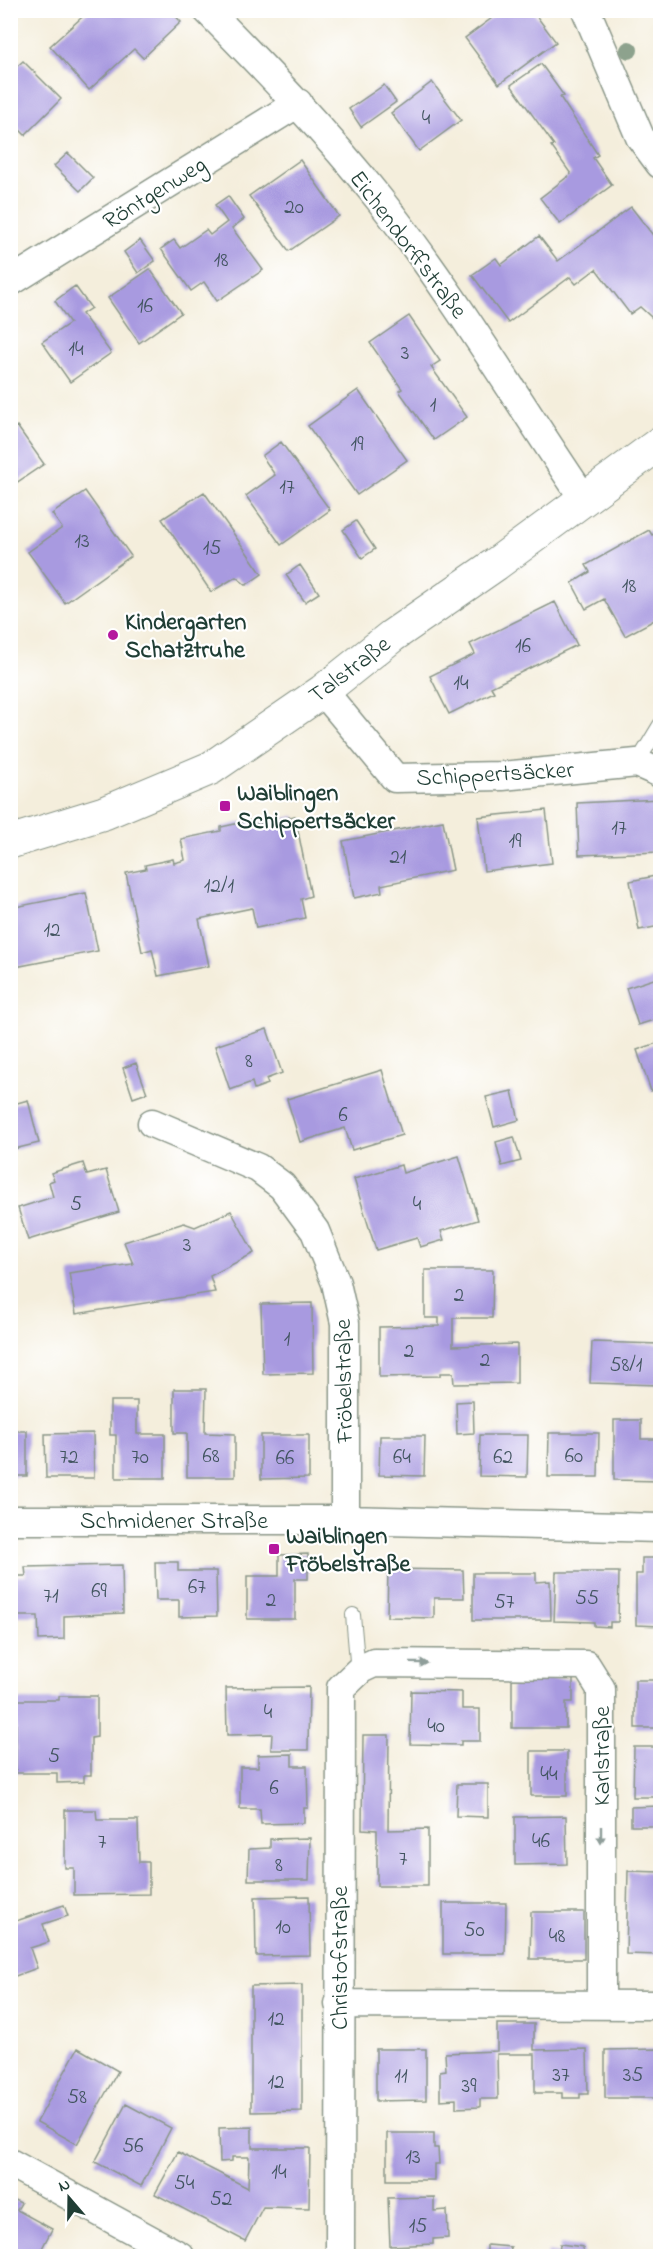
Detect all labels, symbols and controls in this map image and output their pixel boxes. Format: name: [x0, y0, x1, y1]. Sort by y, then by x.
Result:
house number: 4: [422, 104, 431, 134]
street label: Röntgenweg: [97, 148, 214, 240]
street label: Eichendorffstraße: [339, 164, 475, 327]
house number: 20: [284, 193, 304, 223]
house number: 18: [214, 246, 228, 276]
house number: 16: [137, 292, 153, 322]
house number: 14: [68, 335, 84, 365]
house number: 3: [401, 339, 409, 369]
house number: 1: [430, 391, 437, 421]
house number: 19: [351, 430, 364, 460]
house number: 17: [279, 473, 295, 503]
house number: 13: [74, 527, 90, 557]
house number: 15: [203, 534, 221, 564]
house number: 18: [622, 572, 636, 602]
place label: Kindergarten Schatztruhe: [125, 606, 246, 669]
marker: Kindergarten Schatztruhe: [106, 628, 120, 642]
street label: Talstraße: [302, 628, 399, 713]
house number: 16: [515, 632, 531, 662]
house number: 14: [453, 669, 469, 699]
street label: Schippertsäcker: [415, 754, 575, 797]
place label: Waiblingen Schippertsäcker: [237, 777, 395, 840]
marker: Waiblingen Schippertsäcker: [218, 799, 232, 813]
house number: 17: [611, 814, 627, 844]
house number: 19: [509, 827, 522, 857]
house number: 21: [389, 843, 407, 873]
house number: 12/1: [204, 872, 234, 902]
house number: 12: [43, 916, 61, 946]
house number: 8: [245, 1047, 253, 1077]
house number: 6: [338, 1101, 348, 1131]
house number: 5: [70, 1190, 82, 1220]
house number: 4: [413, 1190, 422, 1220]
house number: 3: [183, 1231, 191, 1261]
house number: 2: [454, 1281, 464, 1311]
street label: Fröbelstraße: [327, 1318, 364, 1444]
house number: 1: [284, 1325, 291, 1355]
house number: 2: [404, 1337, 414, 1367]
house number: 2: [480, 1346, 490, 1376]
house number: 58/1: [609, 1351, 643, 1381]
house number: 68: [202, 1442, 220, 1472]
house number: 60: [565, 1442, 583, 1472]
house number: 72: [59, 1443, 79, 1473]
house number: 70: [131, 1443, 149, 1473]
house number: 64: [393, 1443, 411, 1473]
house number: 62: [493, 1443, 513, 1473]
house number: 66: [276, 1444, 294, 1474]
street label: Schmidener Straße: [80, 1505, 268, 1540]
place label: Waiblingen Fröbelstraße: [285, 1520, 412, 1583]
marker: Waiblingen Fröbelstraße: [267, 1542, 281, 1556]
house number: 67: [188, 1573, 206, 1603]
house number: 69: [91, 1577, 107, 1607]
house number: 71: [43, 1582, 59, 1612]
house number: 55: [575, 1584, 599, 1614]
house number: 2: [266, 1586, 276, 1616]
house number: 57: [494, 1588, 515, 1618]
one-way arrow: [409, 1658, 428, 1668]
house number: 4: [264, 1698, 273, 1728]
street label: Karlstraße: [586, 1706, 621, 1806]
house number: 40: [427, 1712, 445, 1742]
house number: 5: [48, 1742, 60, 1772]
house number: 44: [540, 1760, 558, 1790]
house number: 6: [269, 1774, 279, 1804]
one-way arrow: [596, 1826, 606, 1845]
house number: 46: [532, 1827, 550, 1857]
house number: 7: [98, 1828, 107, 1858]
house number: 7: [399, 1845, 408, 1875]
house number: 8: [275, 1851, 283, 1881]
street label: Christofstraße: [324, 1886, 359, 2030]
house number: 10: [275, 1913, 291, 1943]
house number: 50: [463, 1916, 485, 1946]
house number: 48: [549, 1922, 565, 1952]
house number: 12: [267, 2005, 285, 2035]
house number: 37: [552, 2061, 570, 2091]
house number: 35: [623, 2061, 643, 2091]
house number: 11: [394, 2062, 408, 2092]
house number: 12: [267, 2068, 285, 2098]
house number: 39: [462, 2072, 477, 2102]
house number: 58: [67, 2083, 87, 2113]
house number: 56: [122, 2132, 144, 2162]
house number: 13: [405, 2143, 421, 2173]
house number: 14: [271, 2158, 287, 2188]
north arrow: [39, 2168, 99, 2228]
house number: 54: [174, 2169, 195, 2199]
text: N: [55, 2173, 74, 2199]
house number: 52: [210, 2185, 232, 2215]
house number: 15: [409, 2212, 427, 2242]

